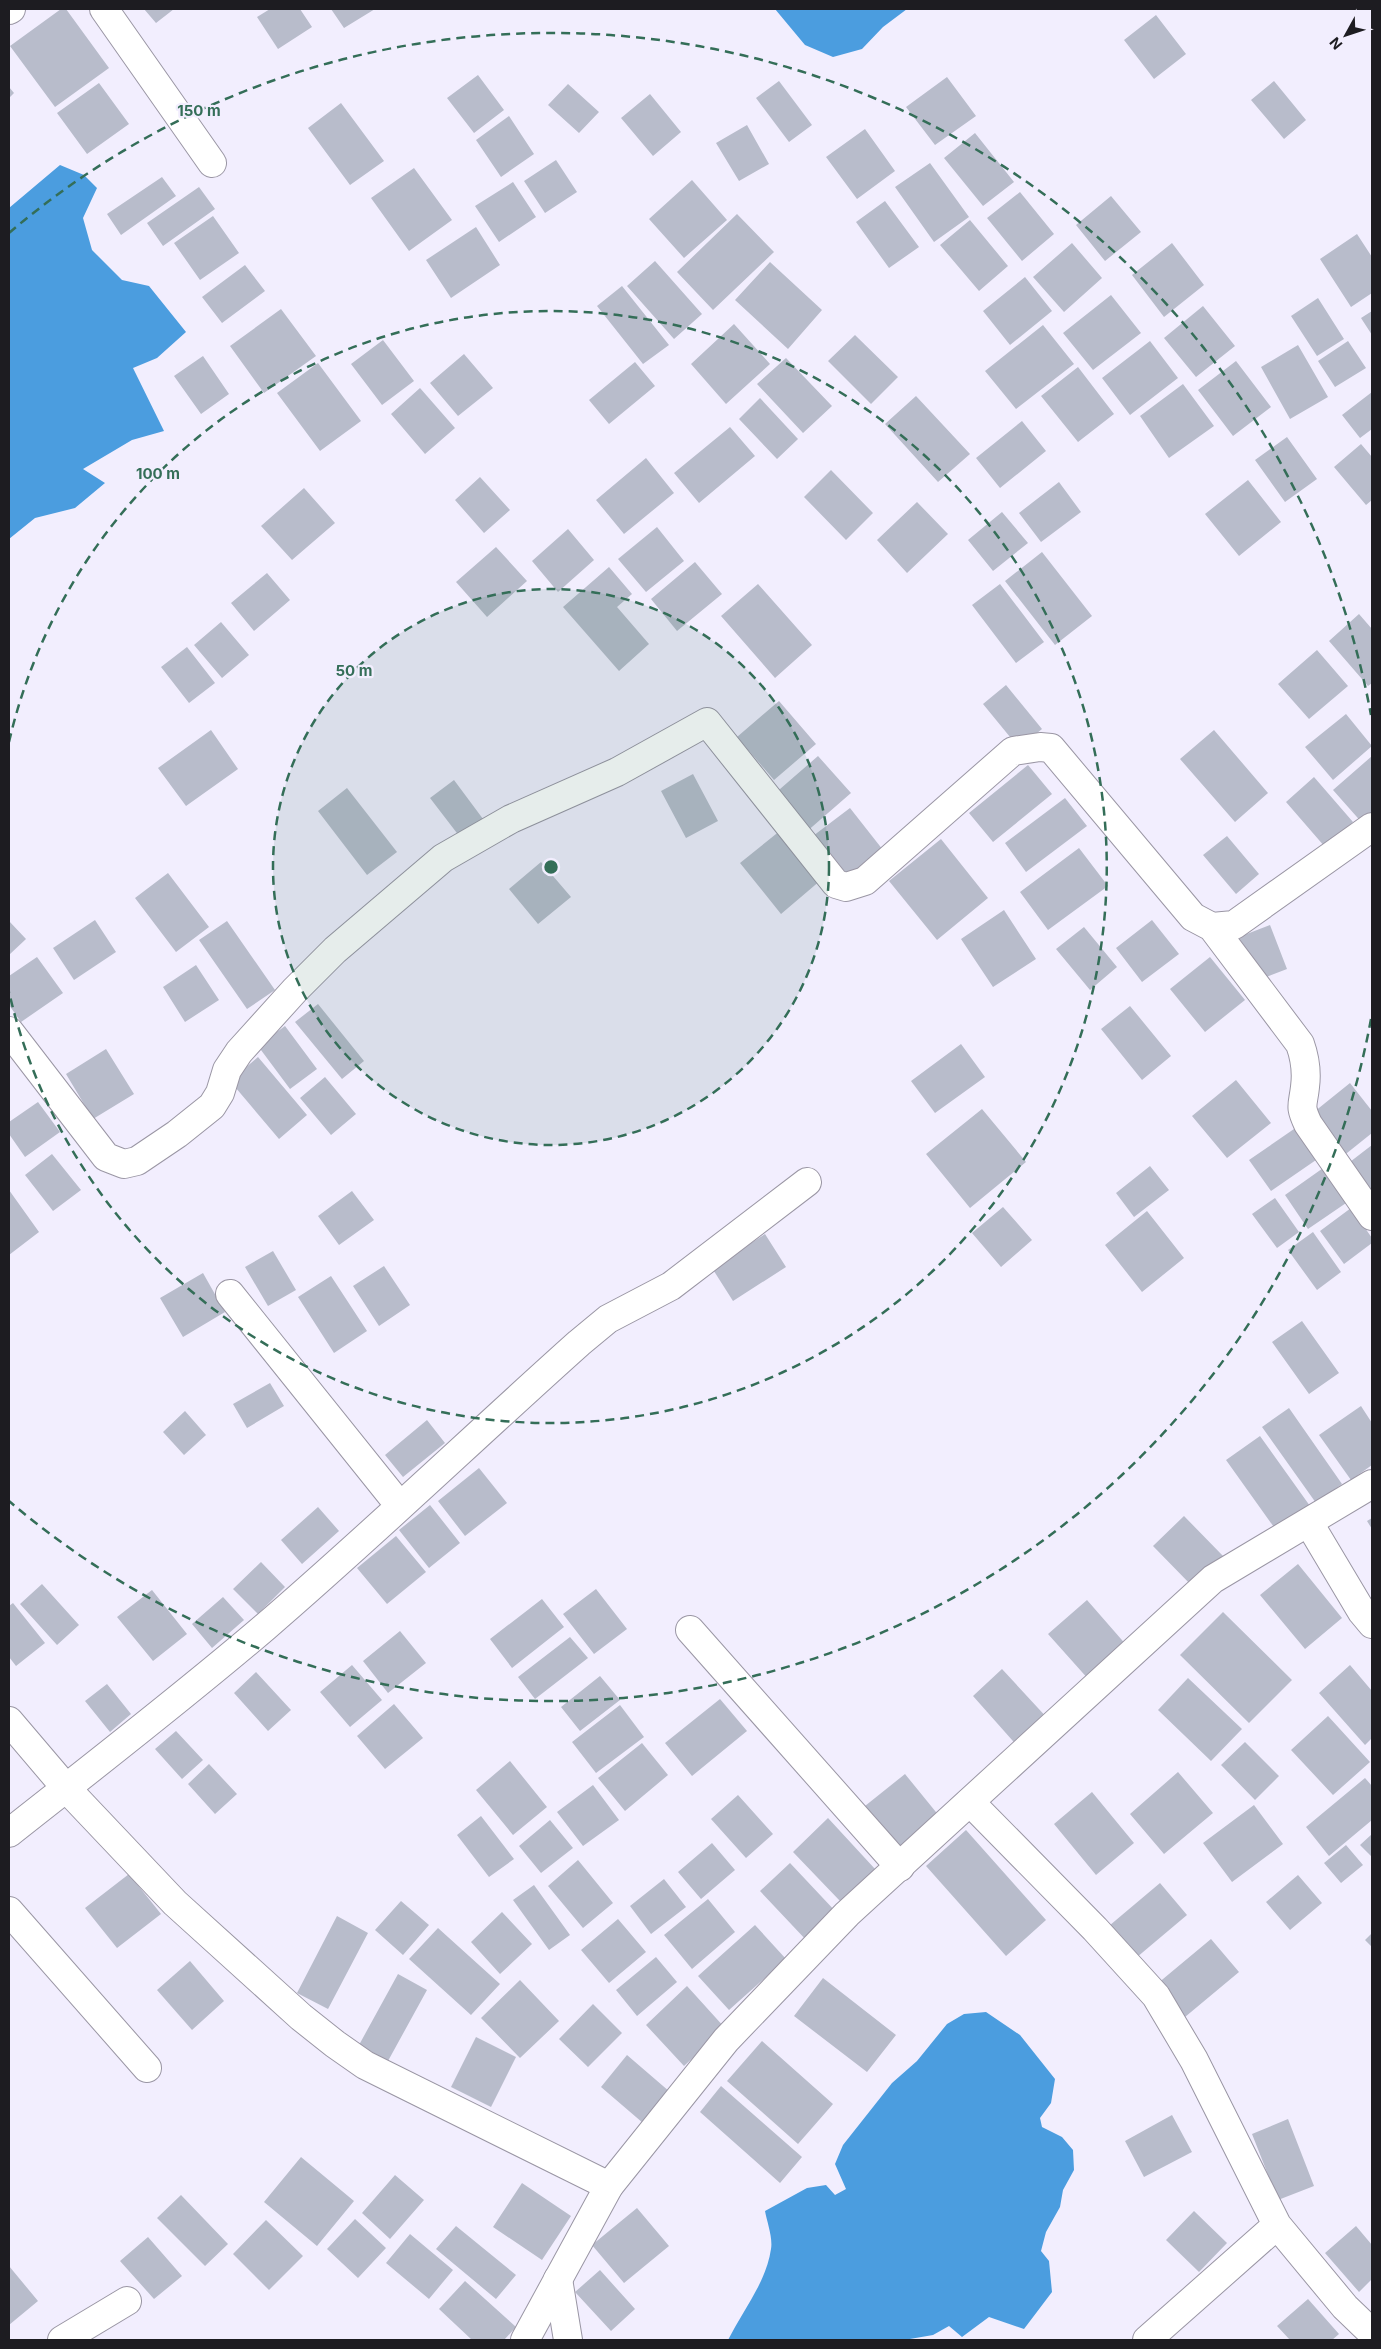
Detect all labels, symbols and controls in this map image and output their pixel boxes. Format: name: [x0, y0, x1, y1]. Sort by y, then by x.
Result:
north arrow: [1321, 10, 1371, 60]
text: N: [1326, 34, 1346, 53]
text: 150 m: [177, 101, 221, 120]
text: 100 m: [136, 464, 180, 483]
text: 50 m: [336, 661, 372, 680]
centre of rings: [542, 858, 560, 876]

